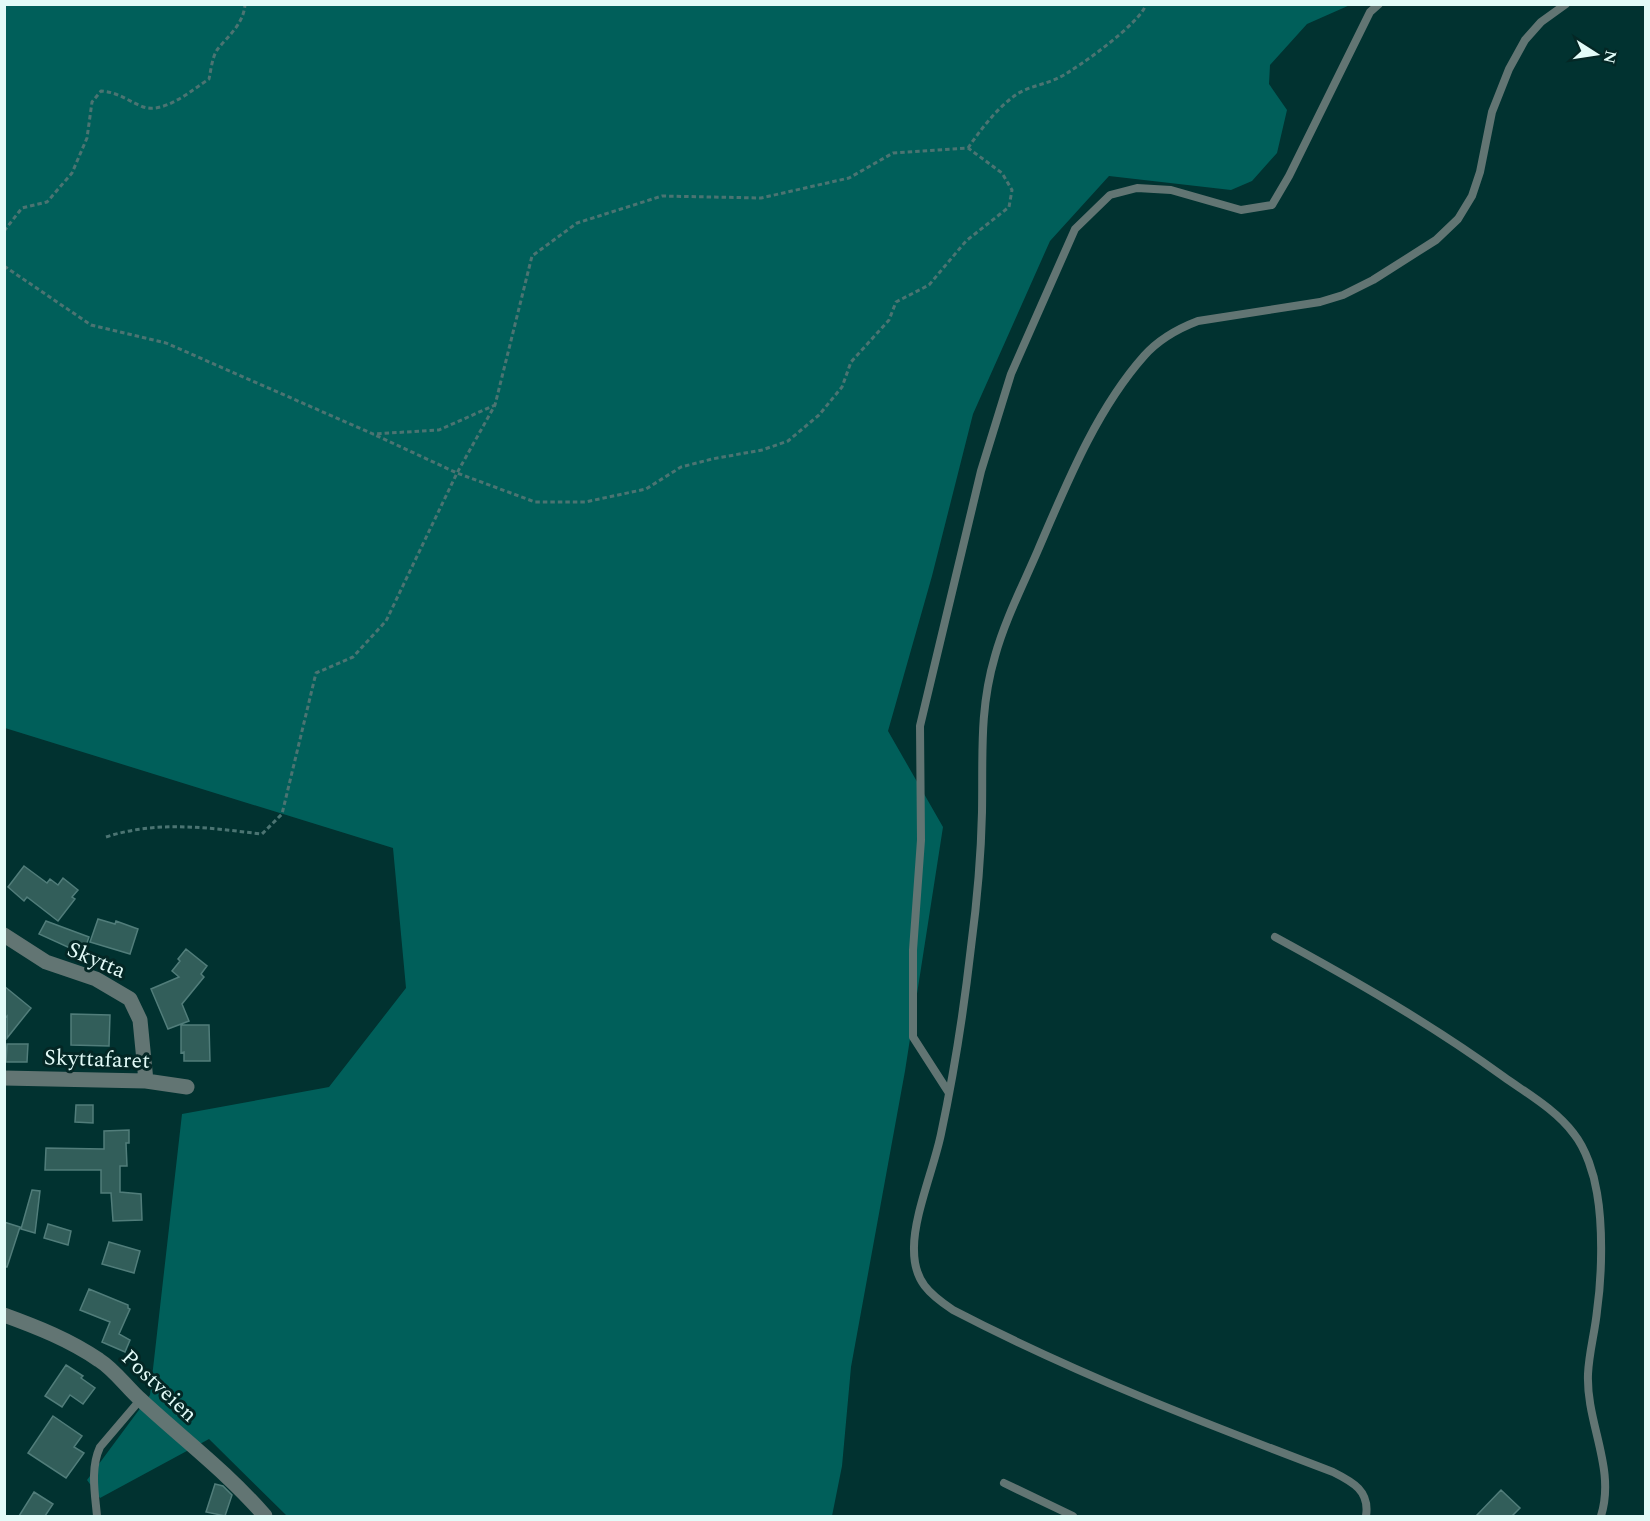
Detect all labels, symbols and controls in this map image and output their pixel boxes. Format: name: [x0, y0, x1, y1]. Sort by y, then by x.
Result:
north arrow: [1566, 24, 1626, 84]
text: N: [1597, 48, 1623, 66]
street label: Skytta: [62, 933, 131, 988]
street label: Skyttafaret: [43, 1041, 151, 1078]
street label: Postveien: [113, 1342, 205, 1430]

